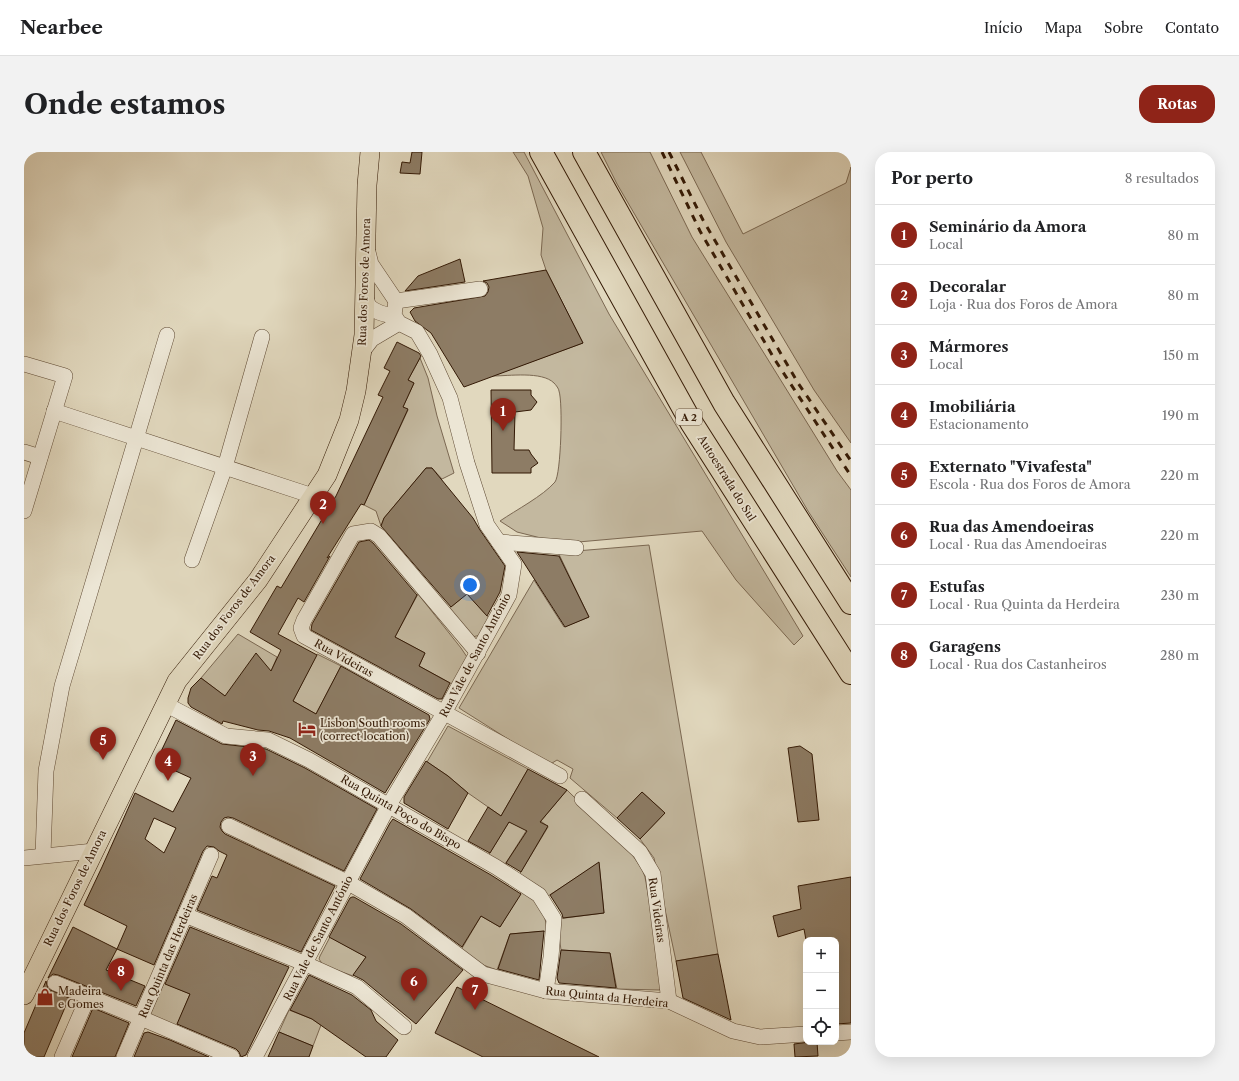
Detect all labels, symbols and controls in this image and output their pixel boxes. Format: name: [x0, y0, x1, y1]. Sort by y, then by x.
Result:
text: Nearbee: [20, 16, 103, 39]
text: Início: [984, 19, 1023, 37]
text: Mapa: [1045, 19, 1082, 37]
text: Sobre: [1104, 19, 1143, 37]
text: Contato: [1165, 19, 1219, 37]
button: Rotas: [1139, 85, 1215, 123]
text: Onde estamos: [24, 87, 225, 121]
text: Por perto: [891, 168, 973, 188]
text: 8 resultados: [1125, 170, 1199, 186]
text: Seminário da Amora: [929, 217, 1086, 236]
street label: Rua dos Foros de Amora: [355, 218, 373, 346]
text: 1: [901, 227, 907, 243]
text: 80 m: [1167, 227, 1199, 243]
text: Local: [929, 236, 963, 252]
text: Decoralar: [929, 277, 1006, 296]
text: 2: [900, 287, 908, 303]
text: 80 m: [1167, 287, 1199, 303]
text: Loja · Rua dos Foros de Amora: [929, 296, 1118, 312]
text: Mármores: [929, 337, 1008, 356]
text: 3: [900, 347, 908, 363]
text: 150 m: [1163, 347, 1199, 363]
text: Local: [929, 356, 963, 372]
text: Imobiliária: [929, 397, 1016, 416]
pin: 1: [490, 398, 516, 431]
text: 4: [900, 407, 908, 423]
text: 190 m: [1162, 407, 1199, 423]
road number: A 2: [676, 409, 702, 425]
text: Estacionamento: [929, 416, 1029, 432]
street label: Autoestrada do Sul: [694, 432, 760, 524]
text: Externato "Vivafesta": [929, 457, 1092, 476]
text: 5: [900, 467, 908, 483]
text: 220 m: [1160, 467, 1199, 483]
text: Escola · Rua dos Foros de Amora: [929, 476, 1131, 492]
pin: 2: [310, 491, 336, 524]
text: Rua das Amendoeiras: [929, 517, 1094, 536]
text: 6: [900, 527, 908, 543]
text: 220 m: [1160, 527, 1199, 543]
text: Local · Rua das Amendoeiras: [929, 536, 1107, 552]
street label: Rua dos Foros de Amora: [190, 552, 278, 662]
your location: [460, 575, 480, 595]
text: Estufas: [929, 577, 985, 596]
text: 7: [901, 587, 907, 603]
text: 230 m: [1161, 587, 1199, 603]
street label: Rua Vale de Santo António: [436, 590, 514, 720]
text: Local · Rua Quinta da Herdeira: [929, 596, 1120, 612]
street label: Rua Videiras: [312, 636, 376, 680]
text: Garagens: [929, 637, 1001, 656]
text: 8: [900, 647, 908, 663]
text: 280 m: [1160, 647, 1199, 663]
text: Local · Rua dos Castanheiros: [929, 656, 1107, 672]
place label: Lisbon South rooms (correct location): [320, 716, 426, 743]
hotel icon: Lisbon South rooms (correct location): [297, 719, 317, 739]
pin: 5: [90, 727, 116, 760]
pin: 3: [240, 743, 266, 776]
pin: 4: [155, 748, 181, 781]
street label: Rua Quinta Poço do Bispo: [338, 772, 464, 852]
street label: Rua dos Foros de Amora: [41, 827, 109, 949]
street label: Rua Vale de Santo António: [280, 873, 356, 1003]
street label: Rua Videiras: [645, 877, 669, 944]
street label: Rua Quinta das Herdeiras: [135, 892, 201, 1020]
map controls: [803, 937, 839, 1045]
button: +: [803, 937, 839, 973]
pin: 8: [108, 958, 134, 991]
pin: 6: [401, 968, 427, 1001]
button: −: [803, 973, 839, 1009]
pin: 7: [462, 977, 488, 1010]
place label: Madeira e Gomes: [58, 984, 104, 1011]
street label: Rua Quinta da Herdeira: [545, 984, 669, 1010]
shop icon: Madeira e Gomes: [35, 987, 55, 1007]
button: locate: [803, 1009, 839, 1045]

